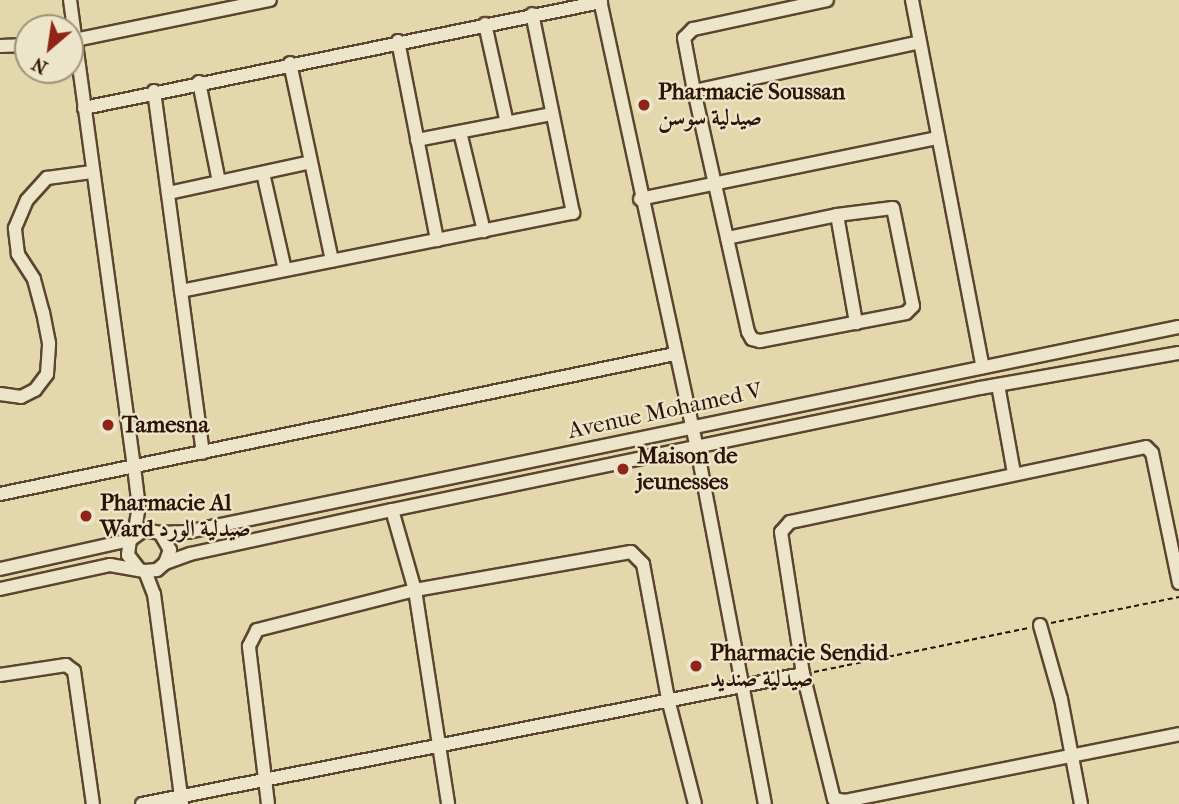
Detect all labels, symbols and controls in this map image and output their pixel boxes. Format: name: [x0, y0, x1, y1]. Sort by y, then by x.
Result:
north arrow: [14, 14, 84, 84]
text: N: [28, 53, 51, 79]
place label: Pharmacie Soussan صيدلية سوسن: [658, 78, 845, 132]
marker: Pharmacie Soussan صيدلية سوسن: [636, 97, 652, 113]
street label: Avenue Mohamed V: [565, 377, 765, 445]
place label: Tamesna: [122, 411, 209, 439]
marker: Tamesna: [100, 417, 116, 433]
place label: Maison de jeunesses: [637, 442, 738, 496]
marker: Maison de jeunesses: [615, 461, 631, 477]
place label: Pharmacie Al Ward صيدلية الورد: [100, 489, 251, 543]
marker: Pharmacie Al Ward صيدلية الورد: [78, 508, 94, 524]
place label: Pharmacie Sendid صيدلية صنديد: [710, 639, 888, 693]
marker: Pharmacie Sendid صيدلية صنديد: [688, 658, 704, 674]

